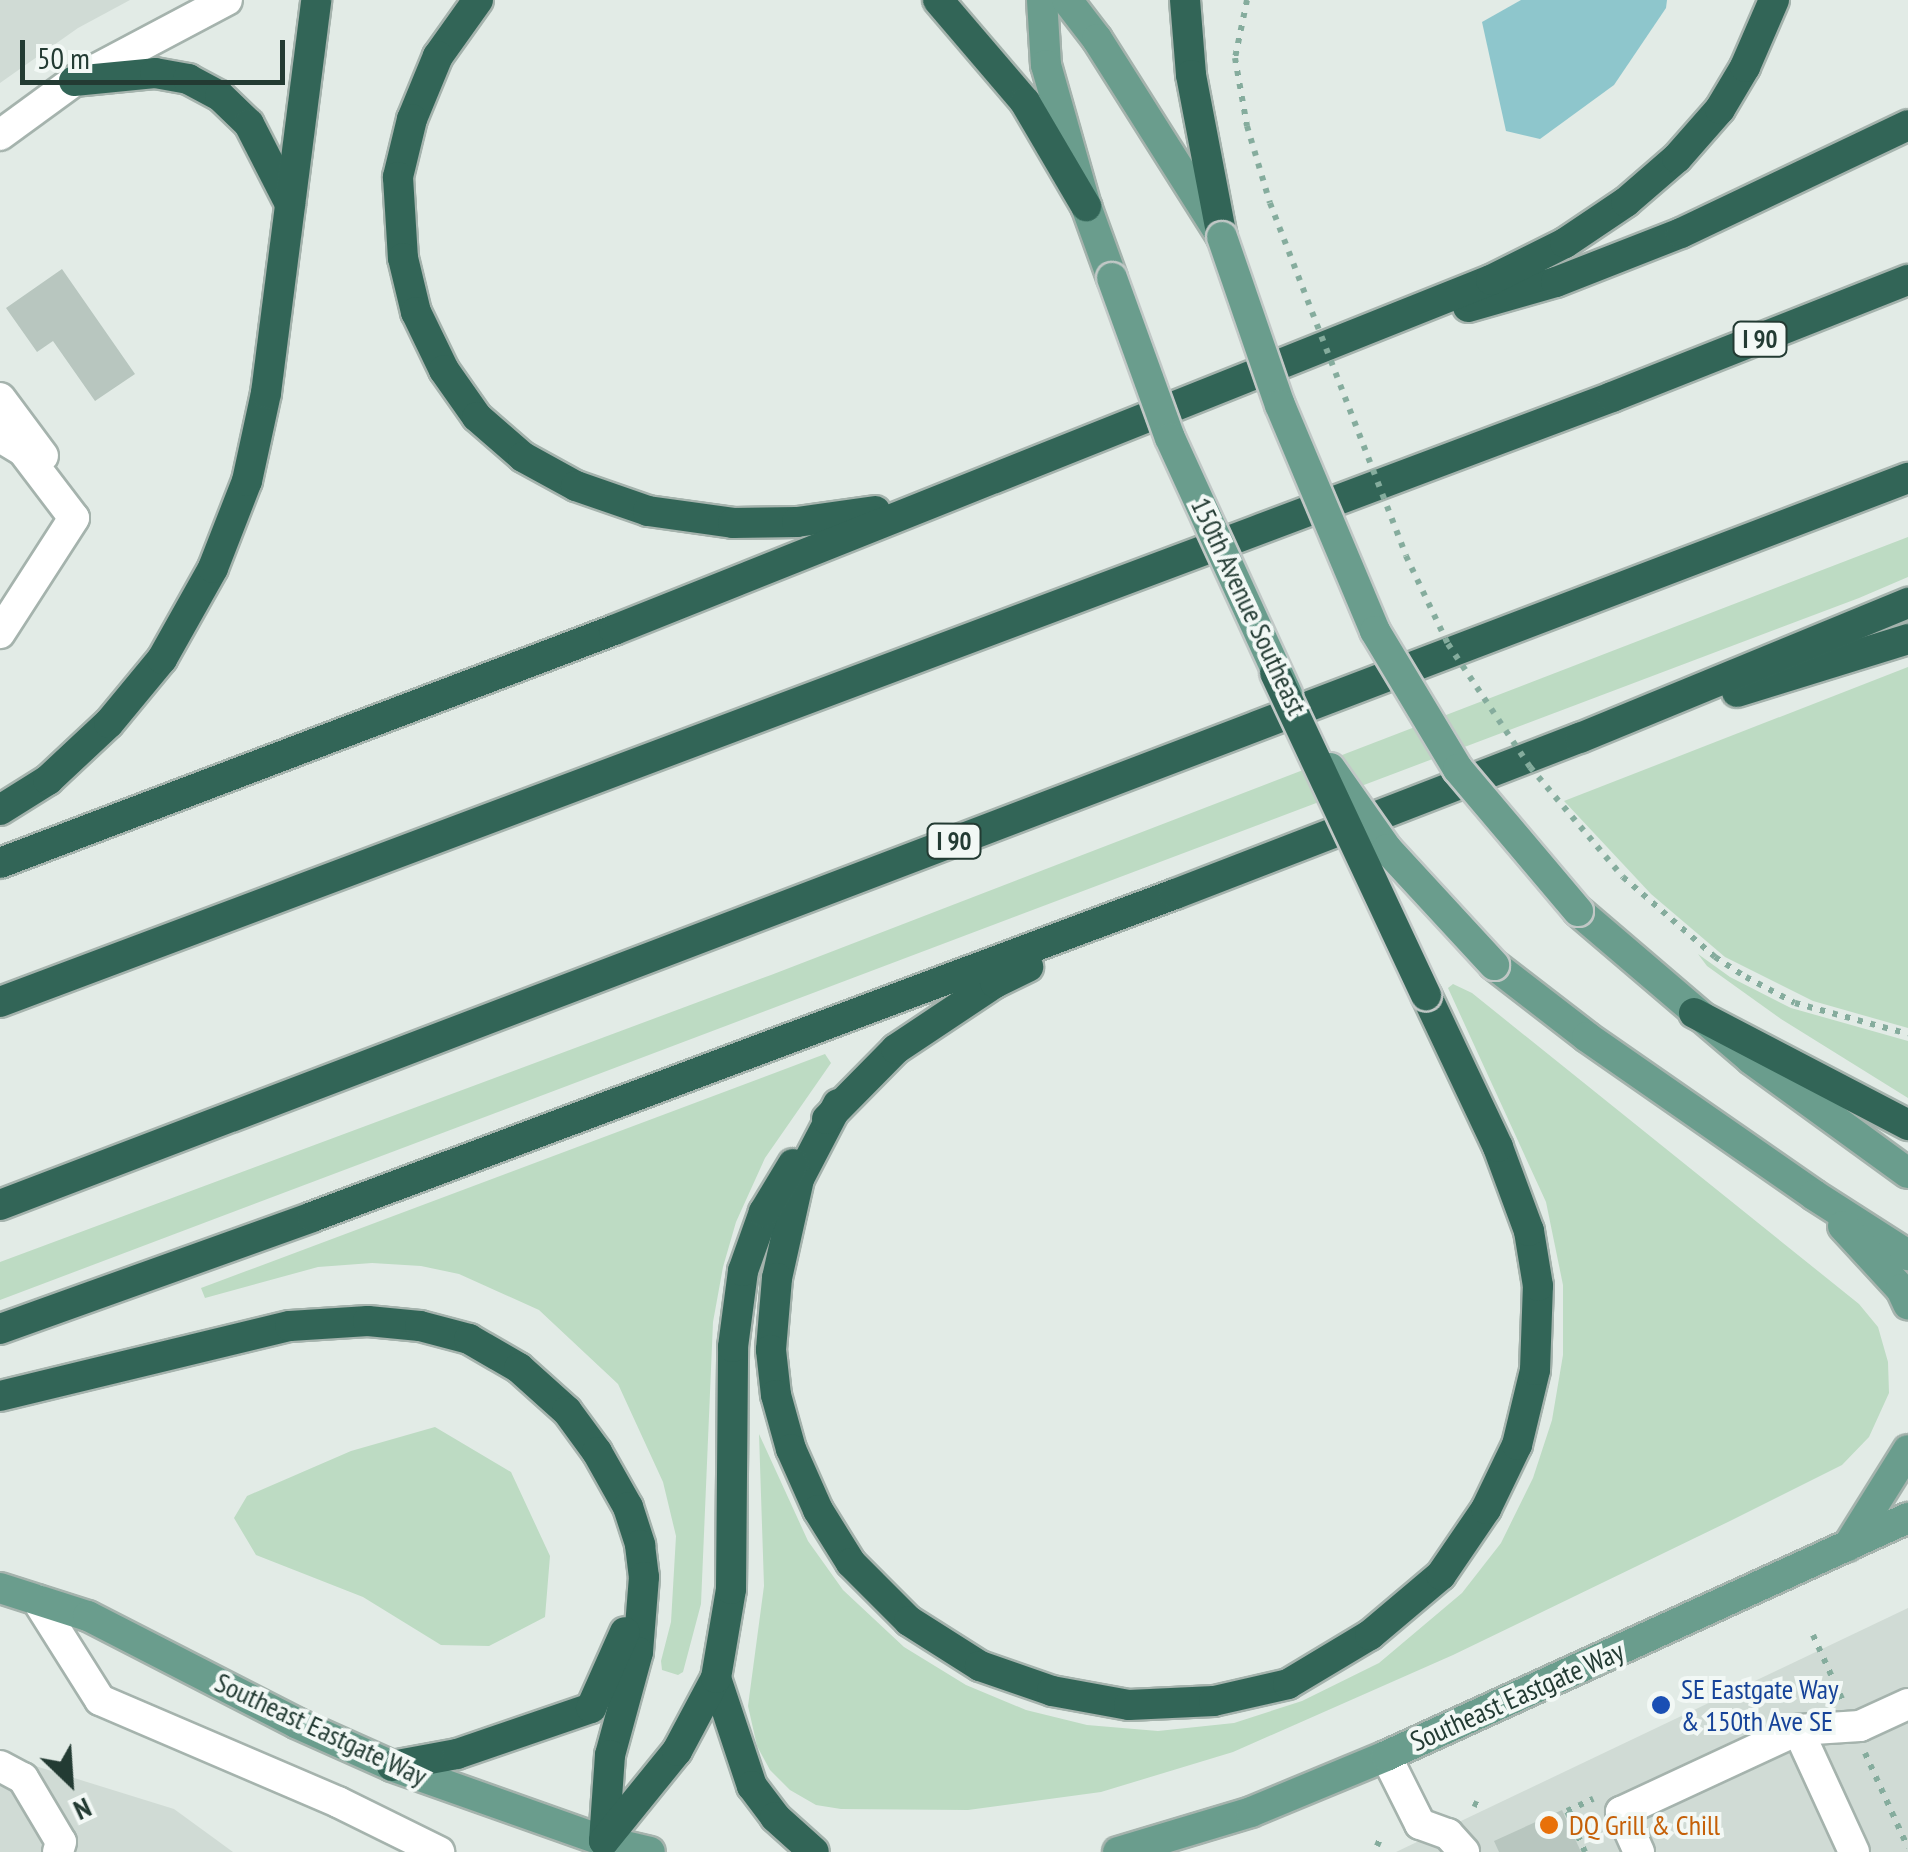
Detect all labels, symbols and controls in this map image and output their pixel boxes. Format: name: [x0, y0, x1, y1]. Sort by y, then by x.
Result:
scale bar: [25, 20, 290, 82]
text: 50 m: [37, 38, 90, 77]
road number: I 90: [1732, 319, 1788, 359]
street label: 150th Avenue Southeast: [1184, 492, 1314, 720]
road number: I 90: [926, 821, 982, 861]
street label: Southeast Eastgate Way: [1405, 1634, 1629, 1758]
street label: Southeast Eastgate Way: [210, 1665, 432, 1793]
place label: SE Eastgate Way & 150th Ave SE: [1681, 1672, 1839, 1738]
marker: SE Eastgate Way & 150th Ave SE: [1650, 1694, 1672, 1716]
north arrow: [20, 1732, 120, 1832]
text: N: [68, 1790, 98, 1830]
place label: DQ Grill & Chill: [1569, 1808, 1720, 1842]
marker: DQ Grill & Chill: [1538, 1814, 1560, 1836]

